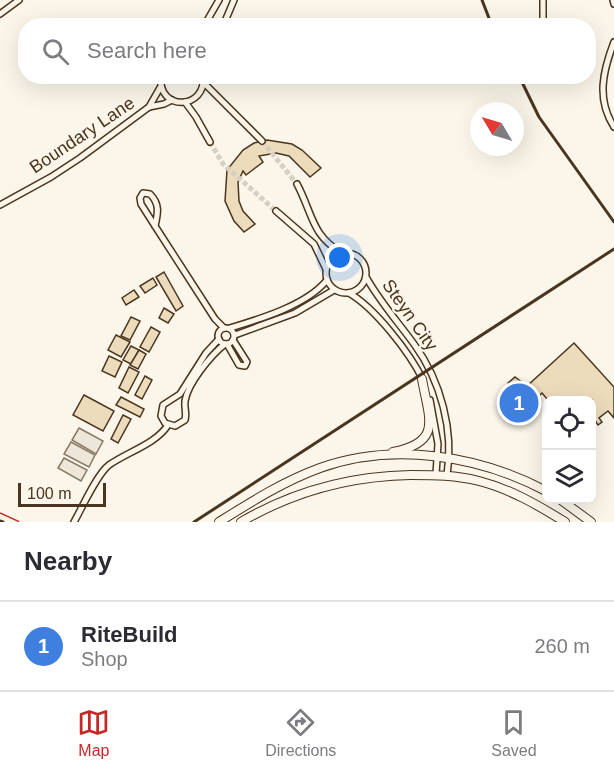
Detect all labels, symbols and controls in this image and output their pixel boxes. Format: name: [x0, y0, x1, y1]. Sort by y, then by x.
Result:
search box: [18, 18, 596, 84]
icon: search: [39, 35, 72, 68]
text: Search here: [87, 38, 207, 63]
street label: Boundary Lane: [26, 93, 138, 177]
north arrow: [470, 102, 524, 156]
your location: [325, 243, 354, 272]
street label: Steyn City: [378, 276, 442, 354]
pin: 1: [500, 380, 538, 426]
map controls: [542, 396, 596, 504]
button: locate: [542, 396, 596, 450]
button: layers: [542, 450, 596, 504]
scale bar: [18, 480, 106, 508]
text: 100 m: [27, 485, 71, 502]
text: Nearby: [24, 546, 112, 576]
text: RiteBuild: [81, 622, 178, 647]
text: 1: [38, 635, 49, 657]
text: 260 m: [534, 635, 590, 657]
text: Shop: [81, 648, 128, 670]
tab: Map: [77, 706, 110, 760]
tab: Directions: [265, 706, 336, 760]
tab: Saved: [491, 706, 537, 760]

